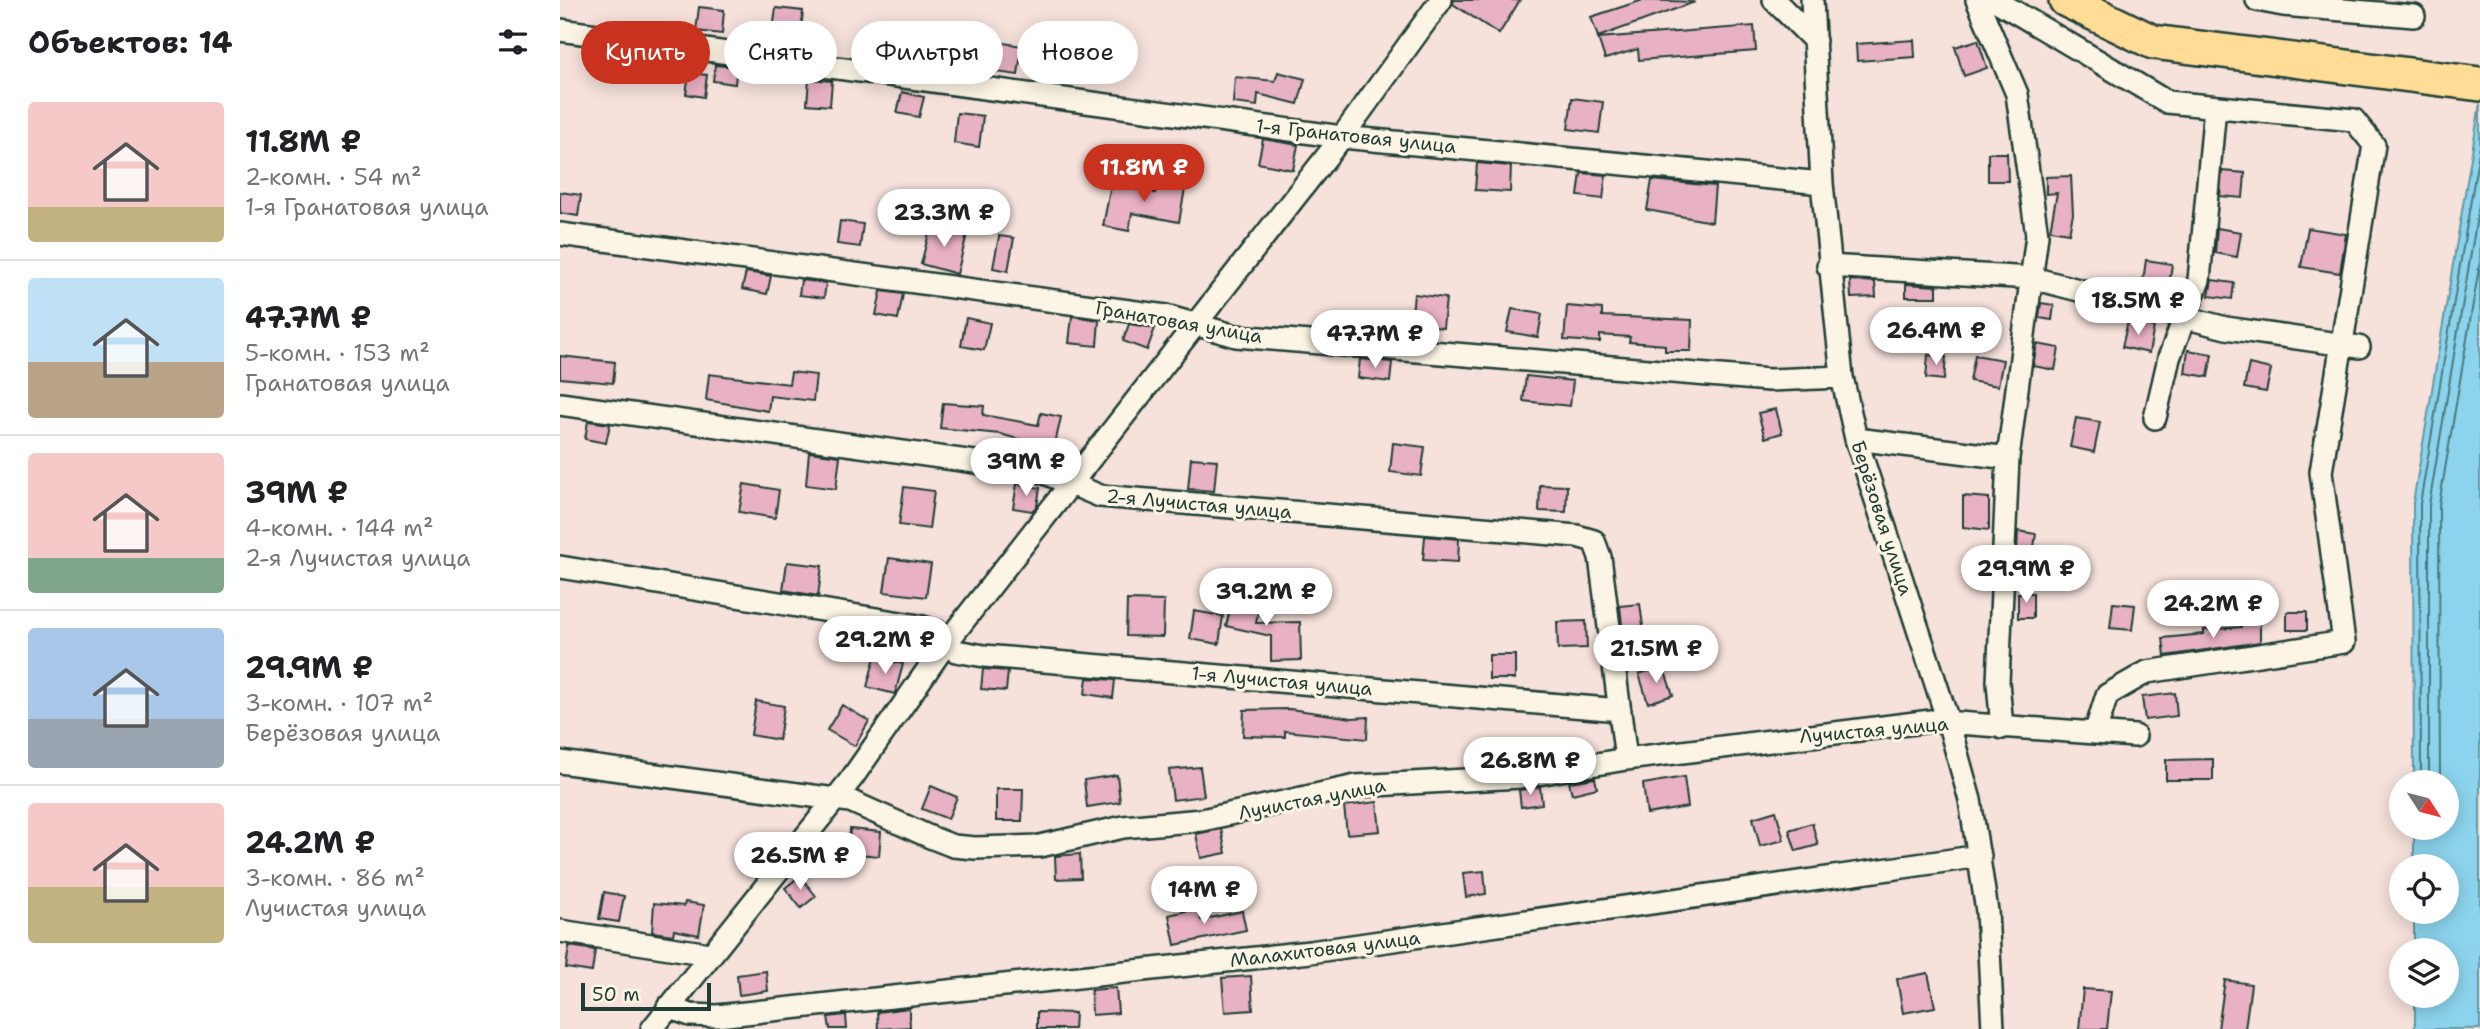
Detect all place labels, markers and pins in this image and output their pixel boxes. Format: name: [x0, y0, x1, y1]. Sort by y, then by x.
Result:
pin: 11.8M ₽: [1079, 144, 1209, 204]
pin: 23.3M ₽: [879, 190, 1009, 249]
pin: 18.5M ₽: [2073, 278, 2203, 337]
pin: 26.4M ₽: [1871, 308, 2001, 367]
pin: 47.7M ₽: [1310, 310, 1440, 370]
pin: 39M ₽: [977, 438, 1075, 498]
pin: 29.9M ₽: [1961, 546, 2091, 605]
pin: 39.2M ₽: [1201, 568, 1331, 628]
pin: 24.2M ₽: [2148, 580, 2278, 640]
pin: 29.2M ₽: [820, 616, 950, 676]
pin: 21.5M ₽: [1591, 626, 1721, 685]
pin: 26.8M ₽: [1465, 738, 1595, 797]
pin: 26.5M ₽: [735, 832, 865, 892]
pin: 14M ₽: [1155, 866, 1253, 926]

